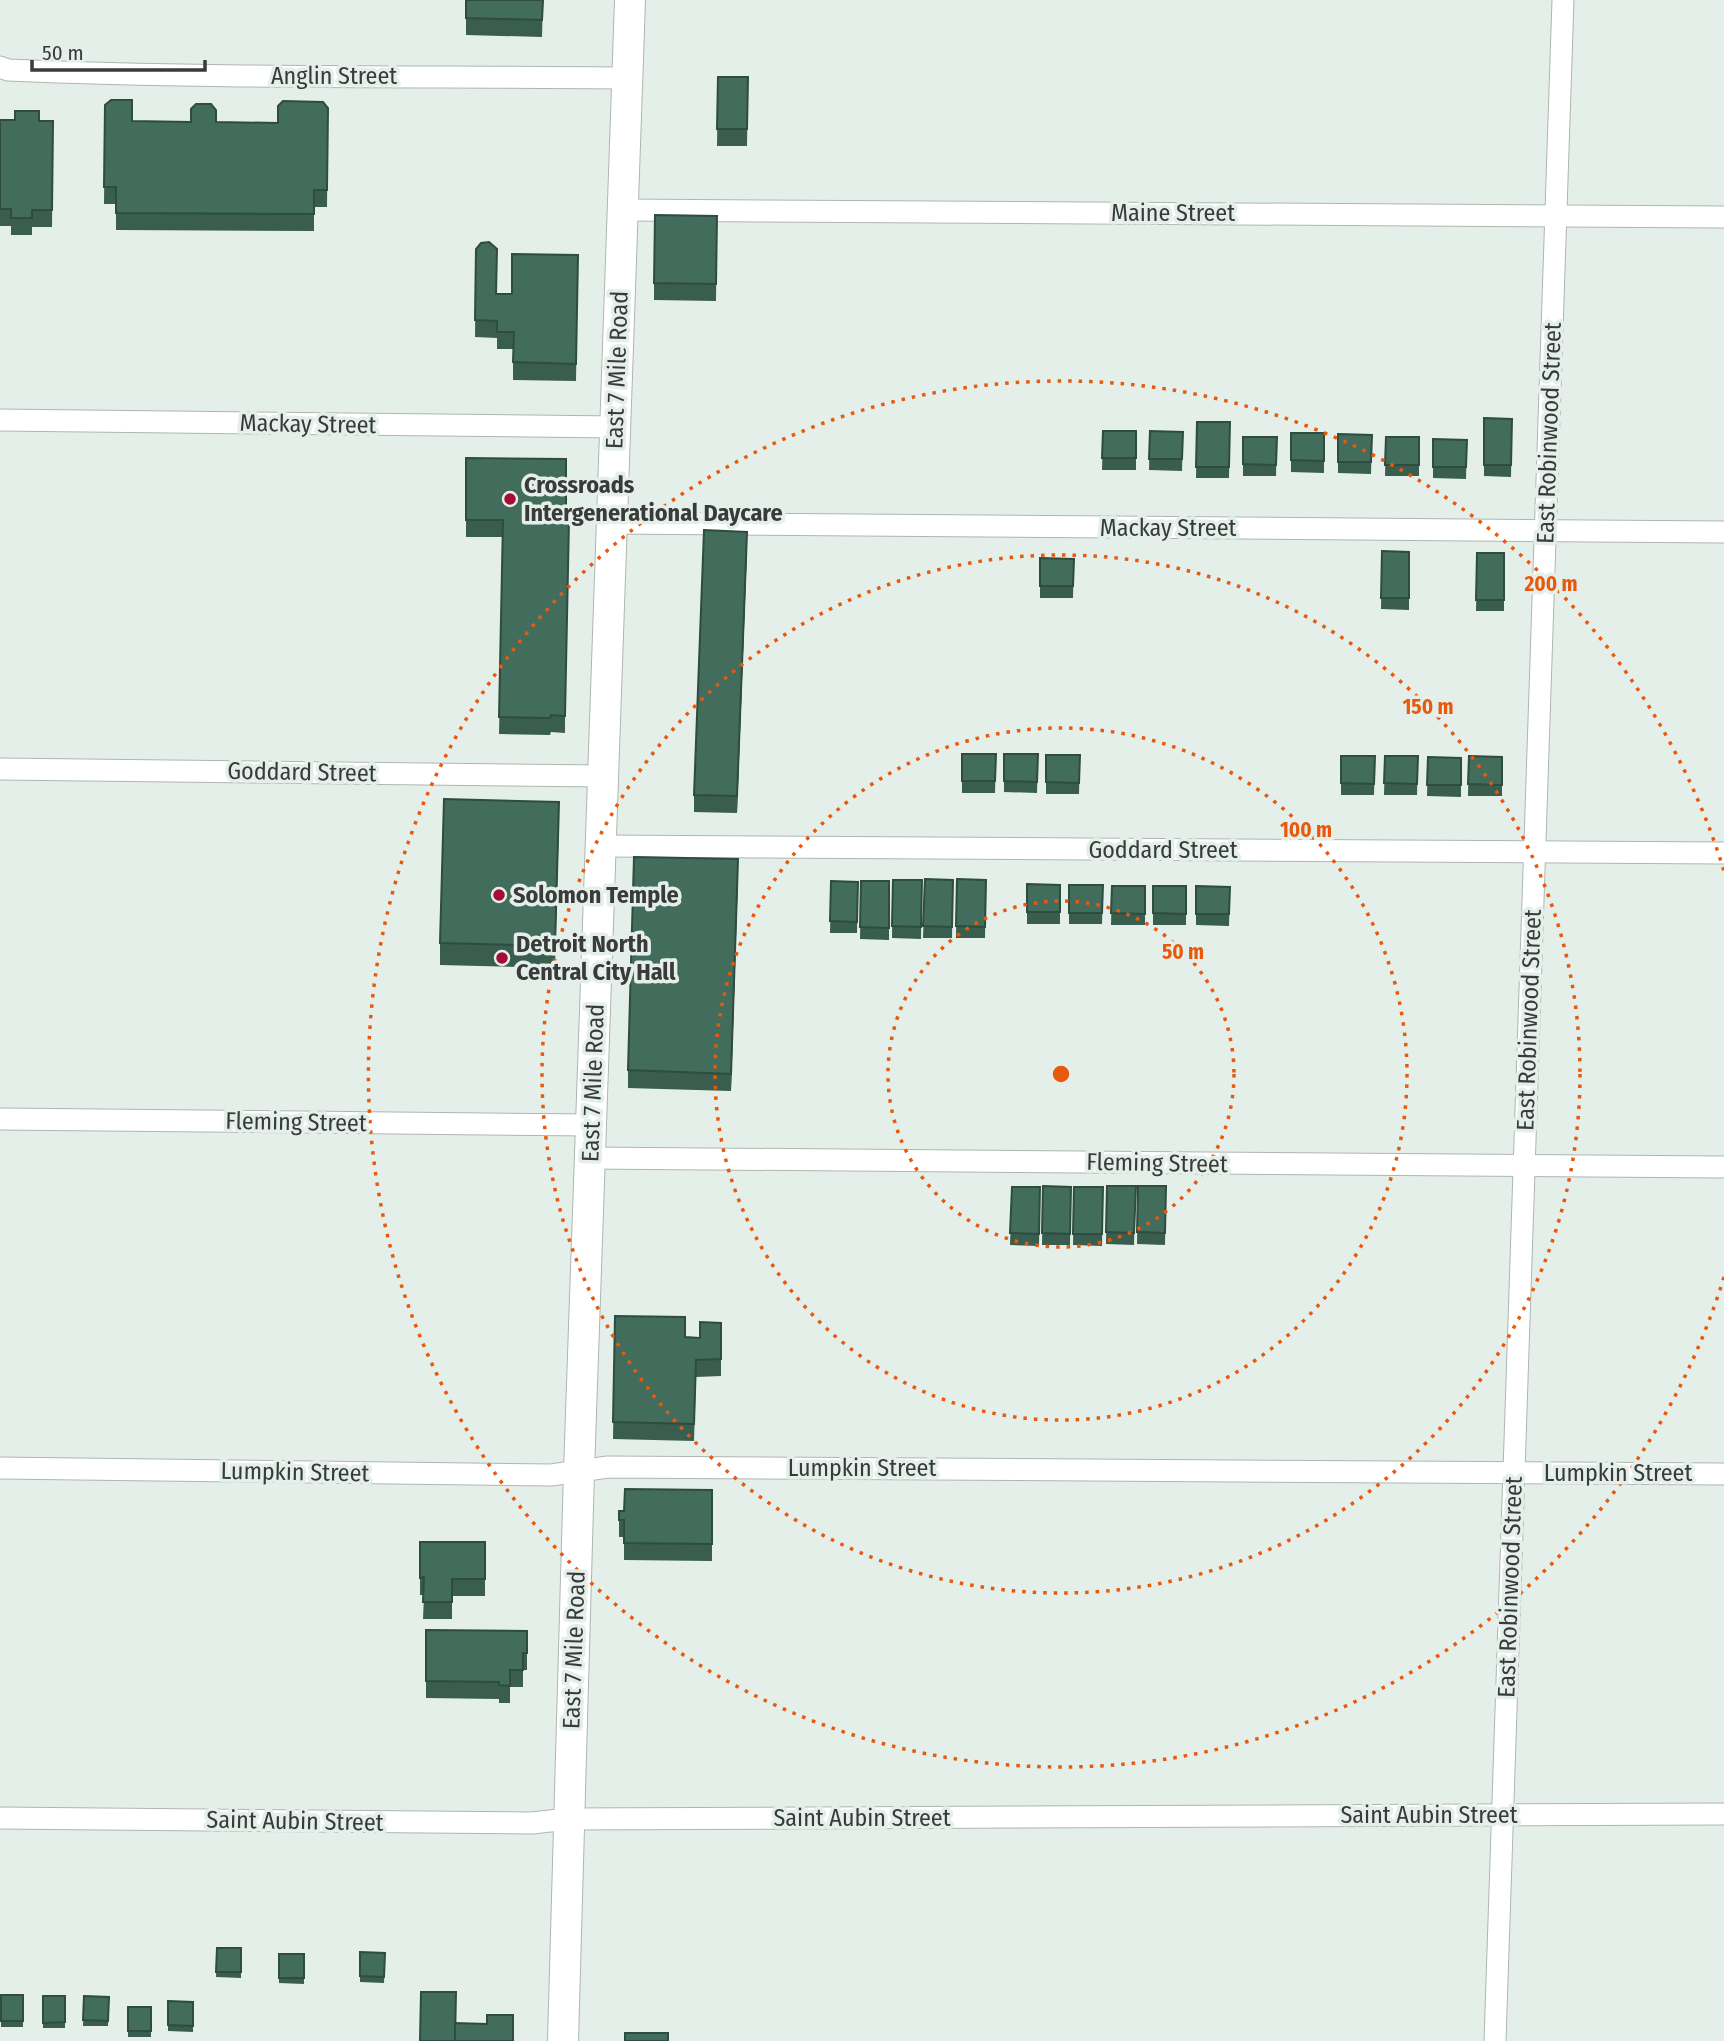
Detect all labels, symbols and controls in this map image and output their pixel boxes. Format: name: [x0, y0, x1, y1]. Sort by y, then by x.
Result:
scale bar: [32, 28, 205, 72]
text: 50 m: [42, 40, 84, 66]
street label: Anglin Street: [271, 62, 397, 90]
street label: Maine Street: [1111, 199, 1235, 227]
street label: East 7 Mile Road: [600, 290, 634, 450]
street label: East Robinwood Street: [1531, 322, 1567, 544]
street label: Mackay Street: [239, 409, 377, 439]
place label: Crossroads Intergenerational Daycare: [524, 471, 783, 527]
marker: Crossroads Intergenerational Daycare: [502, 491, 518, 507]
street label: Mackay Street: [1100, 514, 1236, 542]
text: 200 m: [1523, 571, 1578, 597]
text: 150 m: [1402, 694, 1454, 720]
street label: Goddard Street: [227, 757, 377, 787]
text: 100 m: [1280, 817, 1332, 843]
street label: Goddard Street: [1088, 836, 1238, 864]
place label: Solomon Temple: [513, 881, 679, 909]
marker: Solomon Temple: [491, 887, 507, 903]
street label: East Robinwood Street: [1511, 909, 1547, 1131]
place label: Detroit North Central City Hall: [516, 930, 676, 986]
text: 50 m: [1162, 939, 1204, 965]
marker: Detroit North Central City Hall: [494, 950, 510, 966]
street label: East 7 Mile Road: [576, 1003, 610, 1163]
centre of rings: [1049, 1062, 1073, 1086]
street label: Fleming Street: [225, 1107, 367, 1137]
street label: Fleming Street: [1086, 1148, 1228, 1178]
street label: Lumpkin Street: [788, 1454, 936, 1482]
street label: Lumpkin Street: [220, 1457, 370, 1487]
street label: Lumpkin Street: [1544, 1459, 1692, 1487]
street label: East Robinwood Street: [1492, 1476, 1528, 1698]
street label: East 7 Mile Road: [557, 1570, 591, 1730]
street label: Saint Aubin Street: [1340, 1801, 1518, 1829]
street label: Saint Aubin Street: [773, 1804, 951, 1832]
street label: Saint Aubin Street: [206, 1805, 384, 1837]

